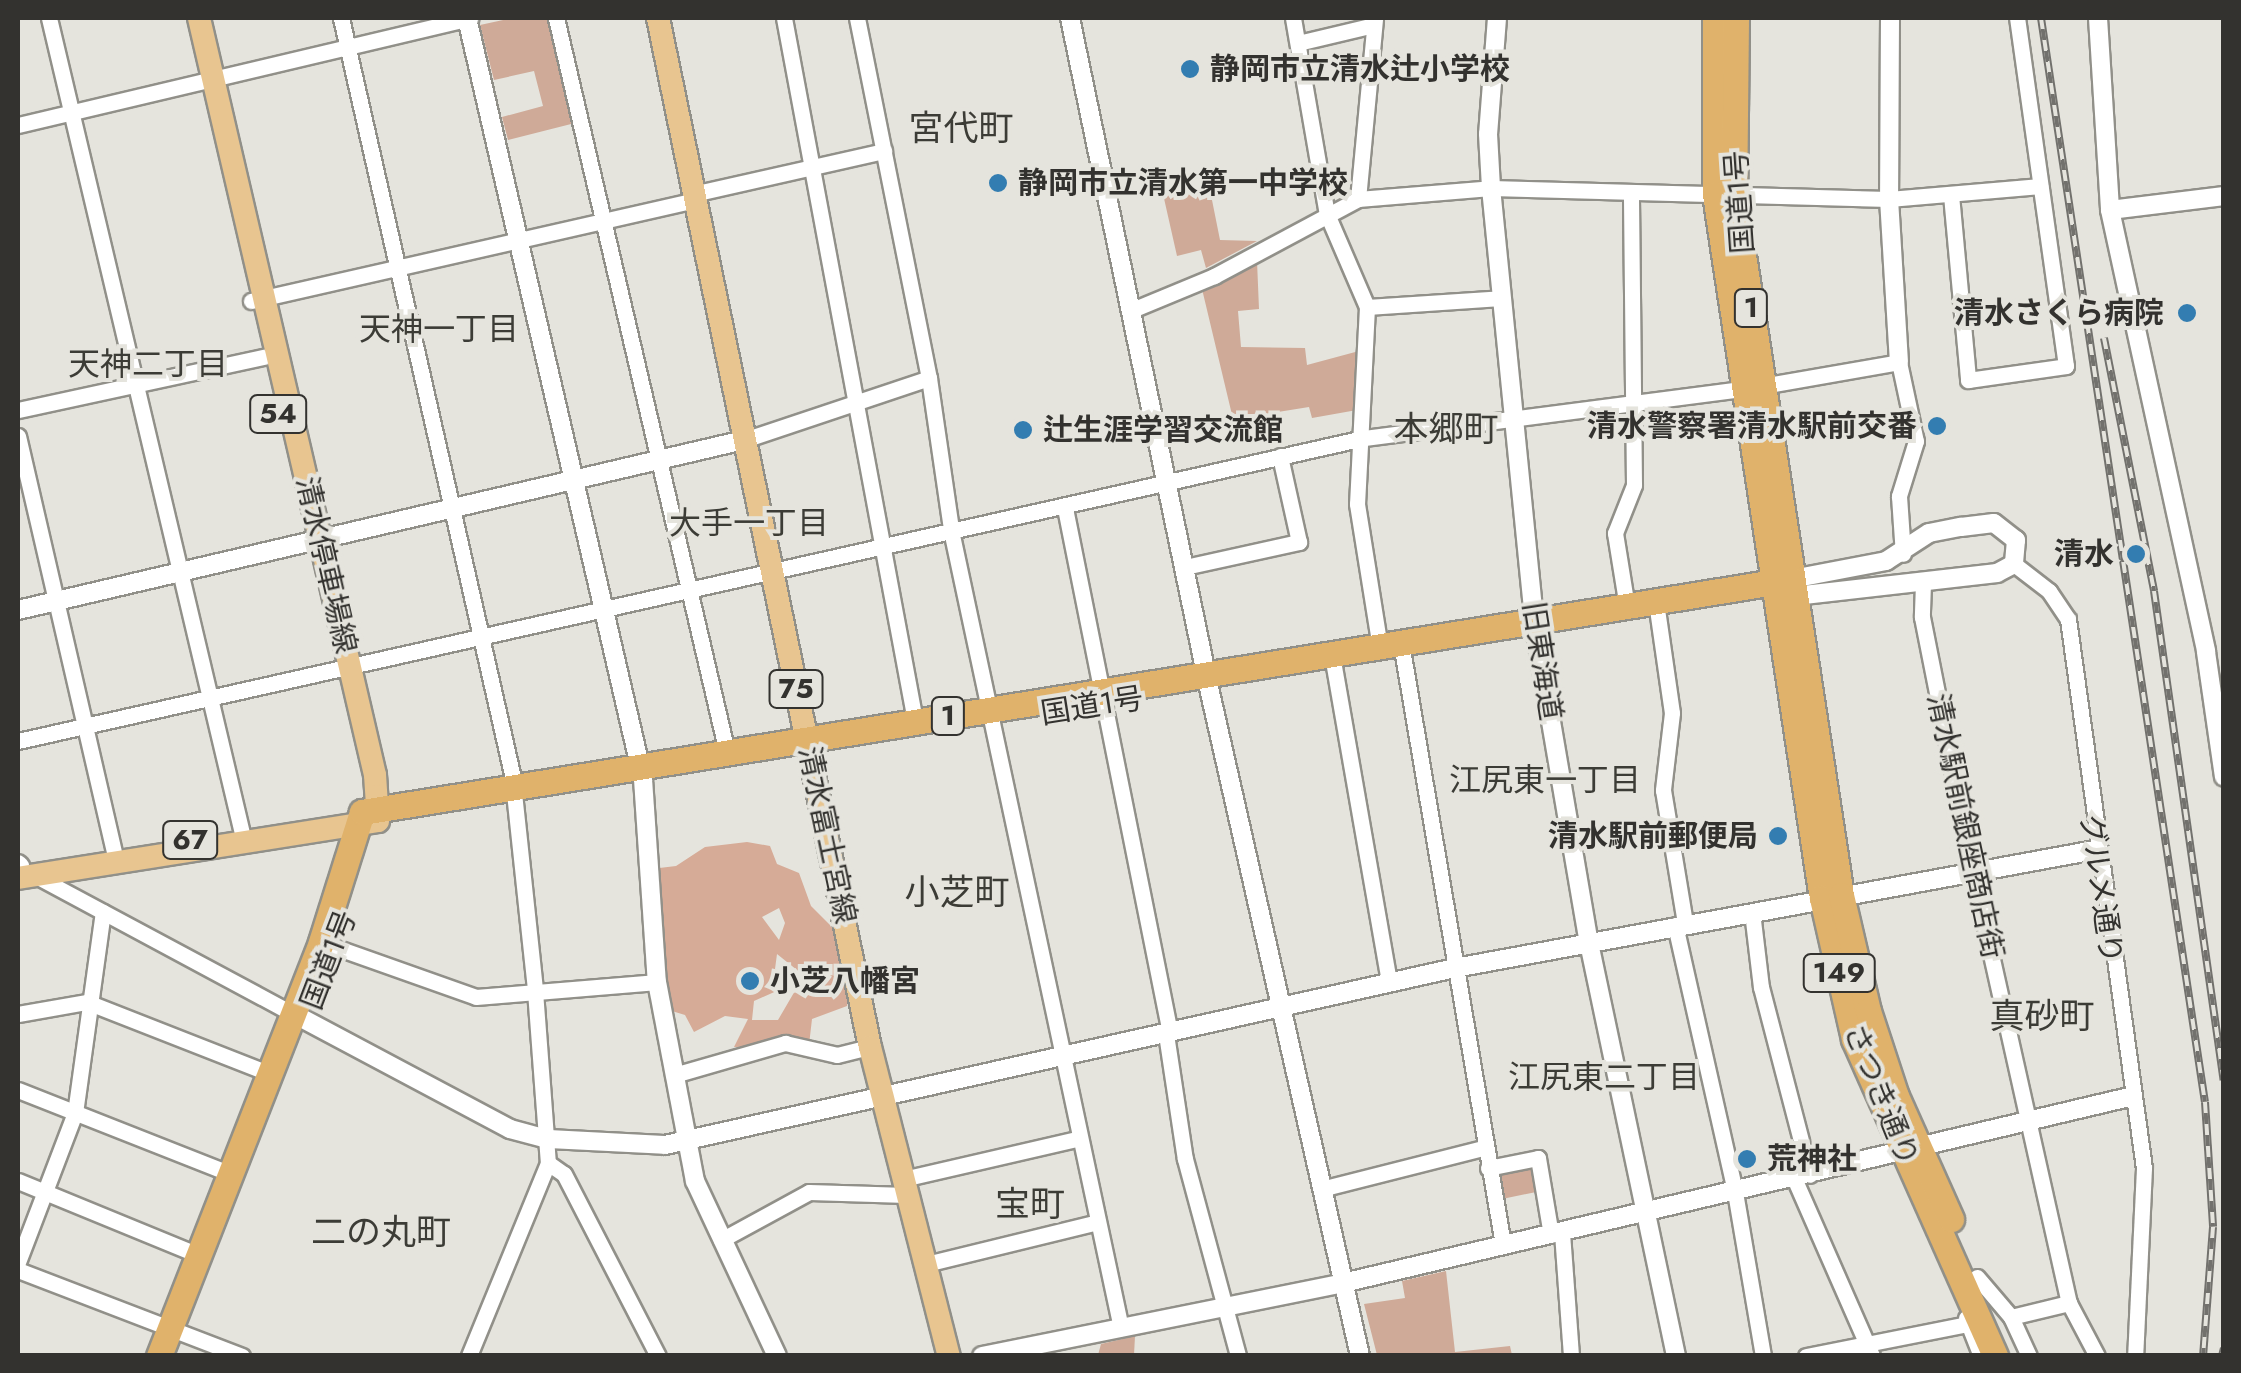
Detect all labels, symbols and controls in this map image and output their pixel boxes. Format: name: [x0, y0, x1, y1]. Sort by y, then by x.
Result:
place label: 静岡市立清水辻小学校: [1210, 51, 1510, 87]
marker: 静岡市立清水辻小学校: [1179, 58, 1201, 80]
district label: 宮代町: [909, 107, 1013, 149]
street label: 国道1号: [1718, 149, 1762, 255]
place label: 静岡市立清水第一中学校: [1018, 165, 1348, 201]
marker: 静岡市立清水第一中学校: [987, 172, 1009, 194]
road number: 1: [1734, 285, 1768, 331]
place label: 清水さくら病院: [1954, 295, 2164, 331]
marker: 清水さくら病院: [2174, 300, 2200, 326]
district label: 天神一丁目: [359, 310, 519, 348]
district label: 天神二丁目: [68, 345, 228, 383]
road number: 54: [248, 391, 308, 437]
district label: 本郷町: [1394, 408, 1498, 450]
place label: 清水警察署清水駅前交番: [1587, 408, 1917, 444]
place label: 辻生涯学習交流館: [1043, 412, 1283, 448]
marker: 清水警察署清水駅前交番: [1926, 415, 1948, 437]
marker: 辻生涯学習交流館: [1012, 419, 1034, 441]
street label: 清水停車場線: [288, 473, 364, 657]
district label: 大手一丁目: [669, 504, 829, 542]
place label: 清水: [2054, 536, 2114, 572]
marker: 清水: [2123, 541, 2149, 567]
street label: 旧東海道: [1515, 599, 1569, 723]
road number: 75: [768, 666, 824, 712]
street label: 国道1号: [1038, 680, 1146, 732]
street label: 清水駅前銀座商店街: [1919, 690, 2011, 962]
road number: 1: [930, 693, 966, 739]
street label: 清水富士宮線: [791, 743, 863, 927]
district label: 江尻東一丁目: [1449, 761, 1641, 799]
street label: グルメ通り: [2073, 812, 2129, 966]
road number: 67: [160, 817, 220, 863]
place label: 清水駅前郵便局: [1548, 818, 1758, 854]
marker: 清水駅前郵便局: [1767, 825, 1789, 847]
district label: 小芝町: [905, 871, 1009, 913]
street label: 国道1号: [294, 905, 364, 1015]
road number: 149: [1802, 950, 1876, 996]
place label: 小芝八幡宮: [770, 963, 920, 999]
marker: 小芝八幡宮: [739, 970, 761, 992]
district label: 真砂町: [1990, 995, 2094, 1037]
street label: さつき通り: [1836, 1019, 1926, 1171]
district label: 江尻東二丁目: [1508, 1058, 1700, 1096]
place label: 荒神社: [1767, 1141, 1857, 1177]
marker: 荒神社: [1736, 1148, 1758, 1170]
district label: 宝町: [995, 1183, 1065, 1225]
district label: 二の丸町: [311, 1211, 451, 1253]

